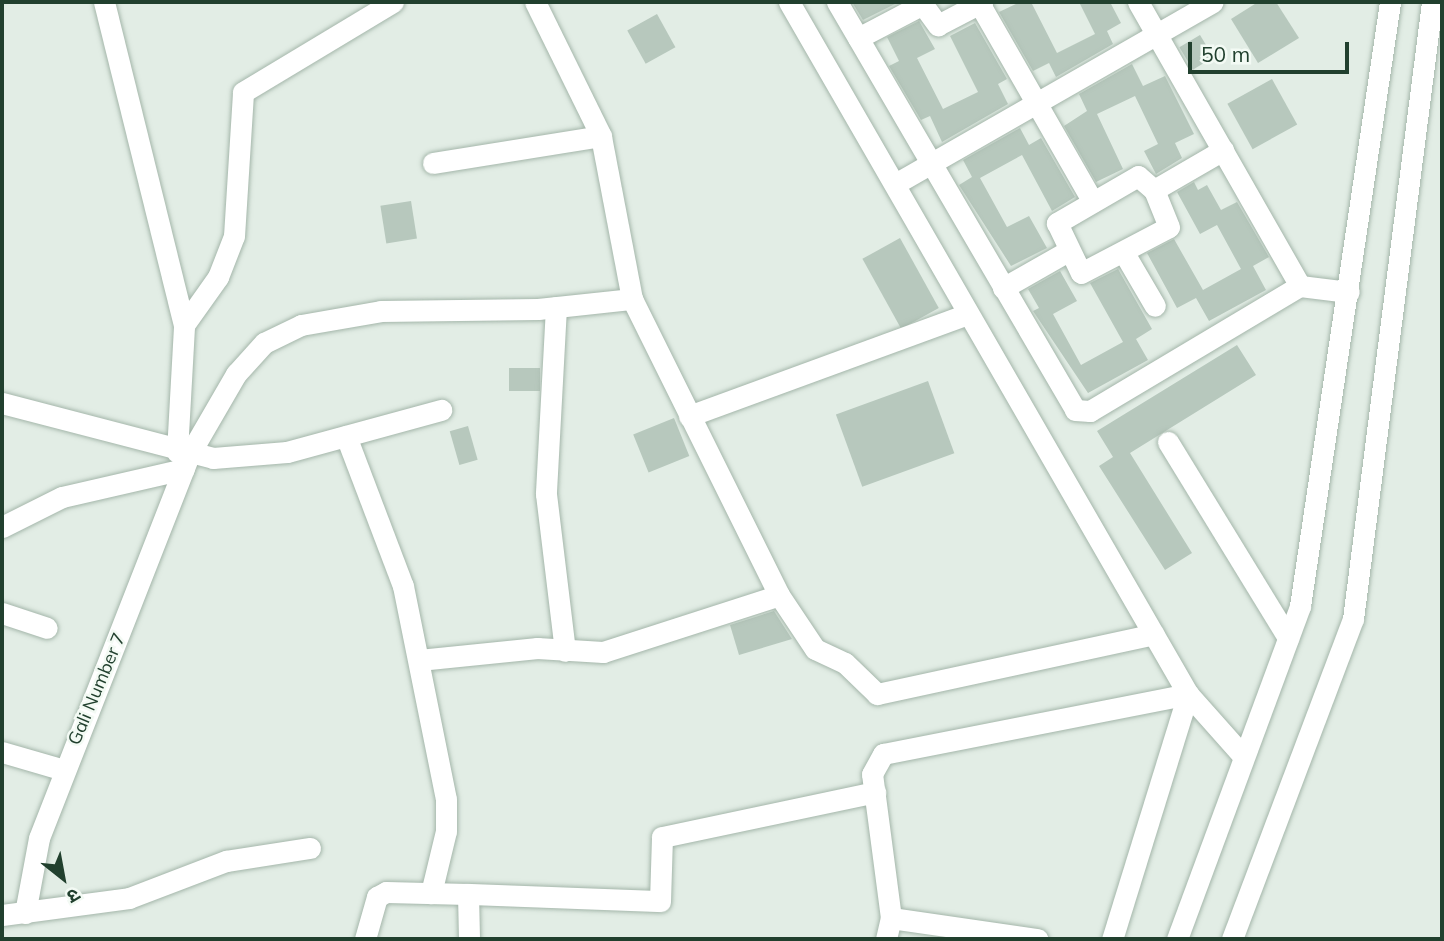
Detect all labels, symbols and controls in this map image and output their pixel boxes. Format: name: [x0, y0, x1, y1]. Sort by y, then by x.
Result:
scale bar: [1192, 28, 1353, 72]
text: 50 m: [1201, 41, 1250, 67]
street label: Gali Number 7: [64, 630, 130, 748]
north arrow: [28, 843, 98, 913]
text: उ: [63, 883, 85, 909]

